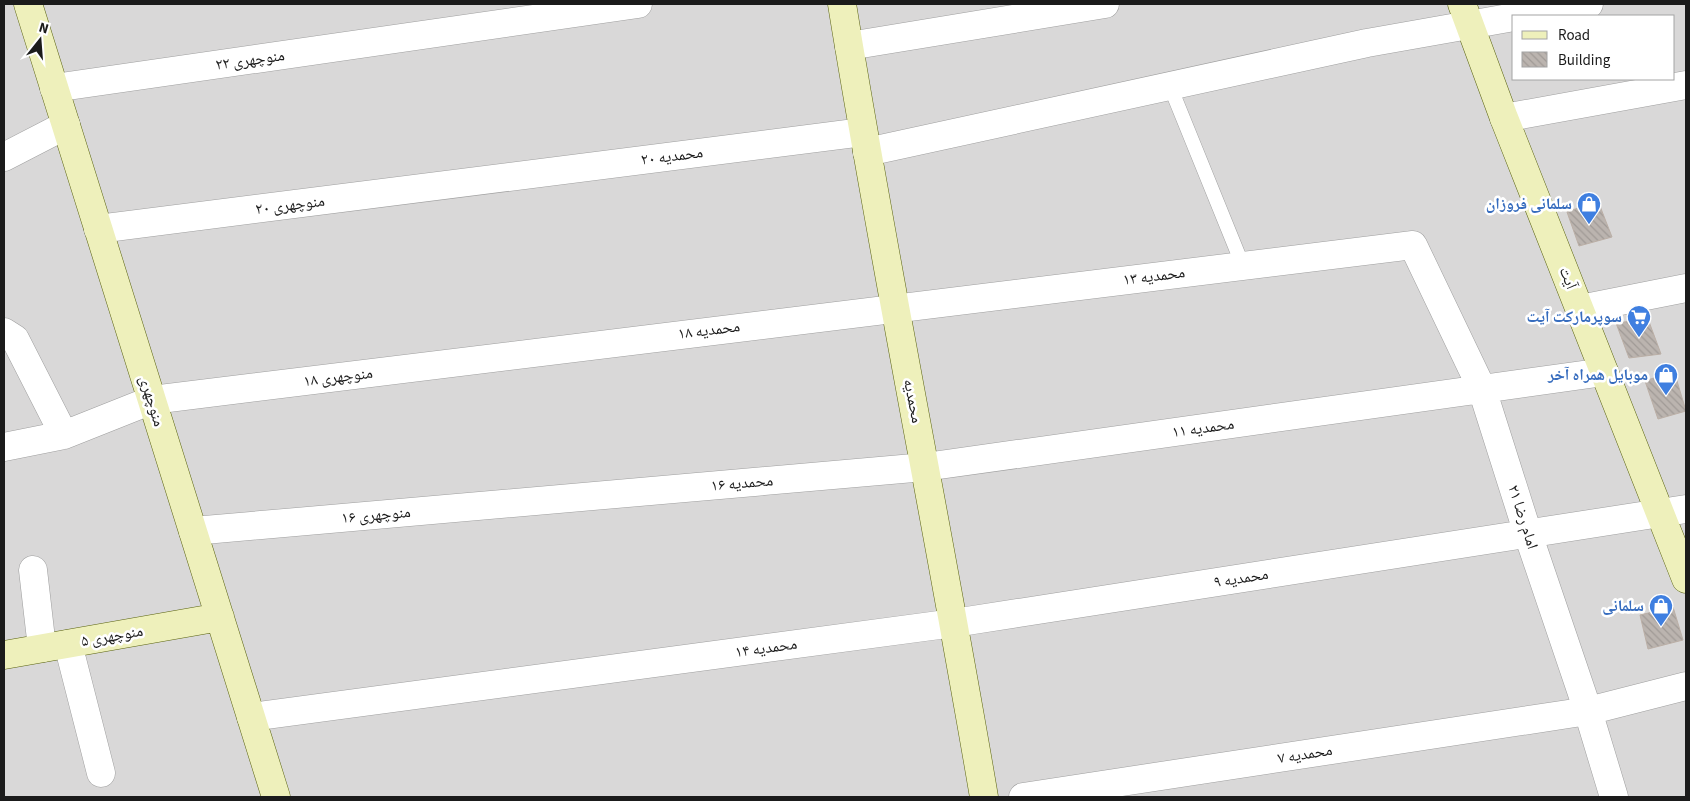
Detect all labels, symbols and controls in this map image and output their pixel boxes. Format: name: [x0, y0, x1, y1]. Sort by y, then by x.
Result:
north arrow: [15, 15, 65, 65]
legend: [1512, 15, 1675, 80]
text: N: [36, 18, 51, 39]
text: Road: [1558, 25, 1590, 46]
street label: منوچهری ۲۲: [214, 44, 286, 76]
text: Building: [1558, 50, 1611, 71]
street label: محمدیه ۲۰: [640, 141, 704, 171]
street label: منوچهری ۲۰: [254, 190, 326, 220]
shop icon: سلمانی فروزان: [1576, 191, 1602, 225]
place label: سلمانی فروزان: [1486, 193, 1572, 215]
street label: محمدیه ۱۳: [1122, 261, 1186, 291]
street label: آیت: [1554, 264, 1583, 293]
supermarket icon: سوپرمارکت آیت: [1626, 304, 1652, 338]
place label: سوپرمارکت آیت: [1527, 306, 1622, 328]
street label: محمدیه ۱۸: [677, 315, 741, 345]
street label: منوچهری ۱۸: [302, 362, 374, 392]
shop icon: موبایل همراه آخر: [1653, 362, 1679, 396]
place label: موبایل همراه آخر: [1547, 364, 1648, 386]
street label: منوچهری: [134, 373, 170, 429]
street label: محمدیه: [898, 377, 928, 425]
street label: محمدیه ۱۱: [1171, 413, 1235, 443]
street label: محمدیه ۱۶: [710, 469, 774, 497]
street label: امام رضا ۲۱: [1502, 482, 1544, 552]
street label: منوچهری ۱۶: [340, 501, 412, 529]
street label: محمدیه ۹: [1212, 563, 1270, 593]
shop icon: سلمانی: [1648, 593, 1674, 627]
place label: سلمانی: [1602, 595, 1644, 617]
street label: منوچهری ۵: [79, 620, 145, 652]
street label: محمدیه ۱۴: [734, 633, 798, 663]
street label: محمدیه ۷: [1276, 739, 1334, 769]

